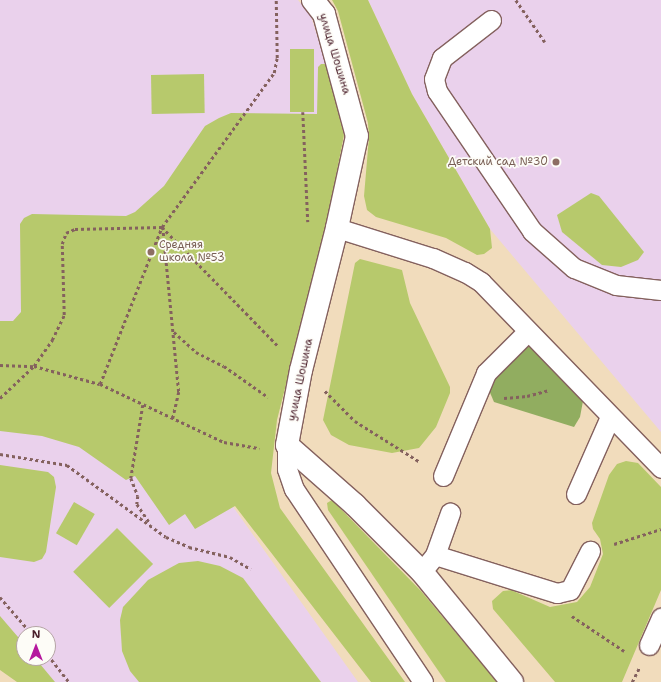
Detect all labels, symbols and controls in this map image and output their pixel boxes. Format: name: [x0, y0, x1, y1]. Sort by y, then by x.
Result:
street label: улица Шошина: [315, 12, 353, 96]
place label: Детский сад №30: [448, 155, 548, 169]
marker: Детский сад №30: [551, 157, 561, 167]
place label: Средняя школа №53: [159, 239, 225, 265]
marker: Средняя школа №53: [146, 247, 156, 257]
street label: улица Шошина: [286, 338, 316, 422]
north arrow: [16, 626, 56, 666]
text: N: [32, 627, 40, 642]

